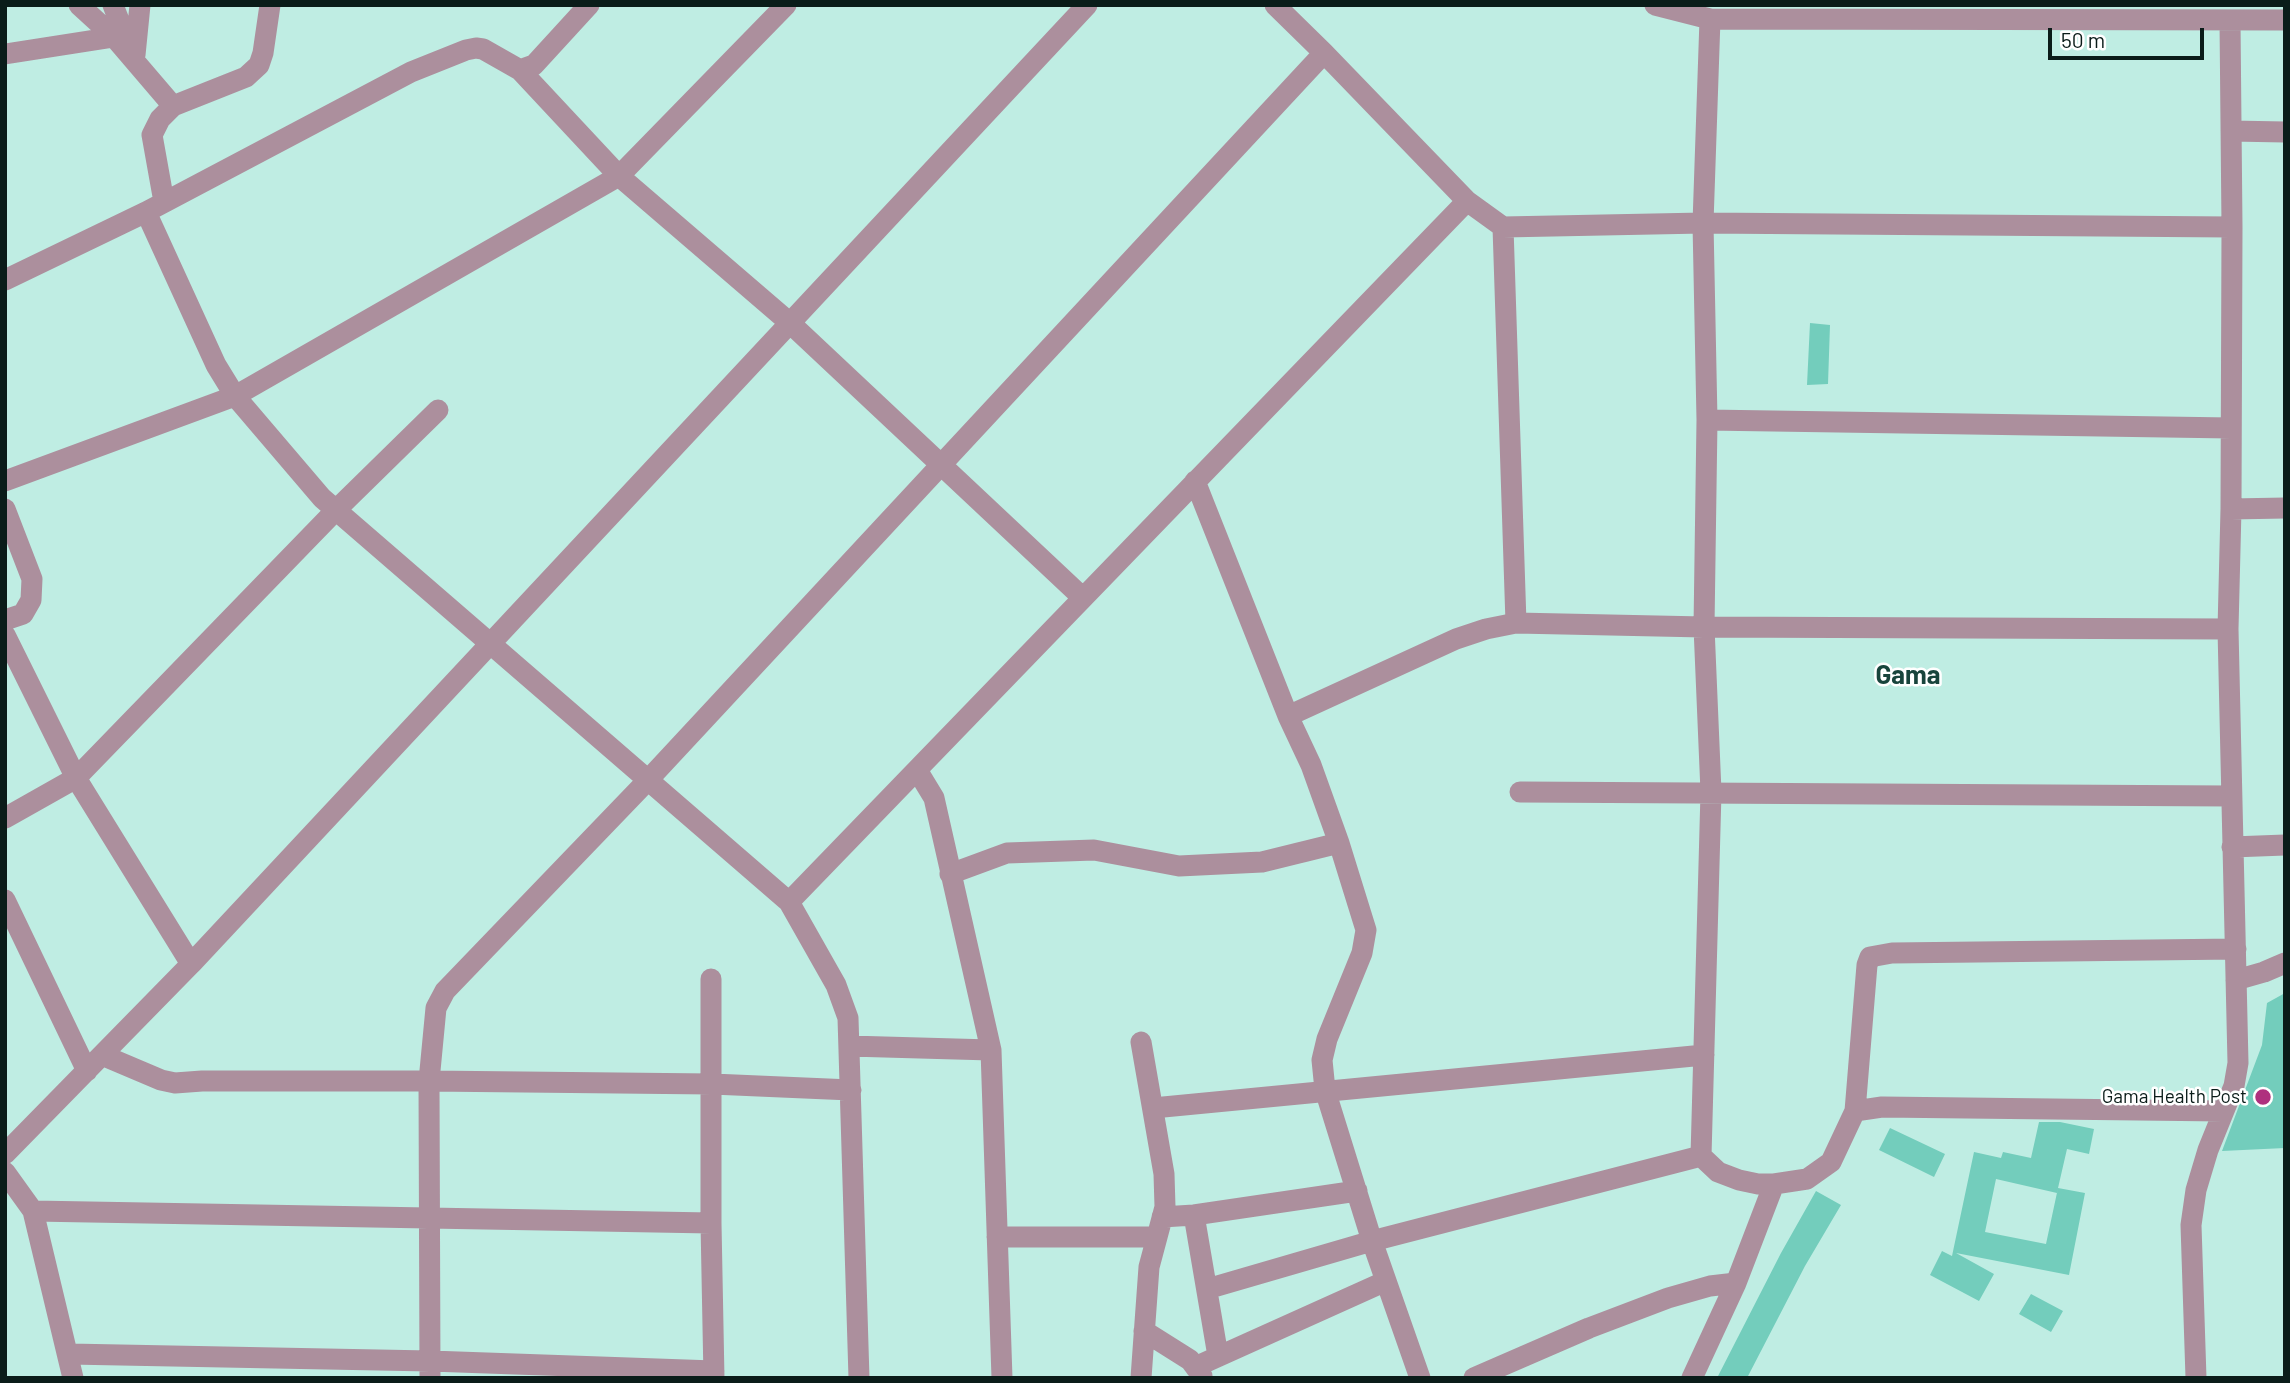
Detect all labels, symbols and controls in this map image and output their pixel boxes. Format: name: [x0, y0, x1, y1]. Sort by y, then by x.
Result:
scale bar: [2052, 14, 2208, 58]
text: 50 m: [2061, 27, 2105, 52]
district label: Gama: [1876, 659, 1940, 691]
place label: Gama Health Post: [2102, 1086, 2247, 1108]
marker: Gama Health Post: [2253, 1087, 2273, 1107]

